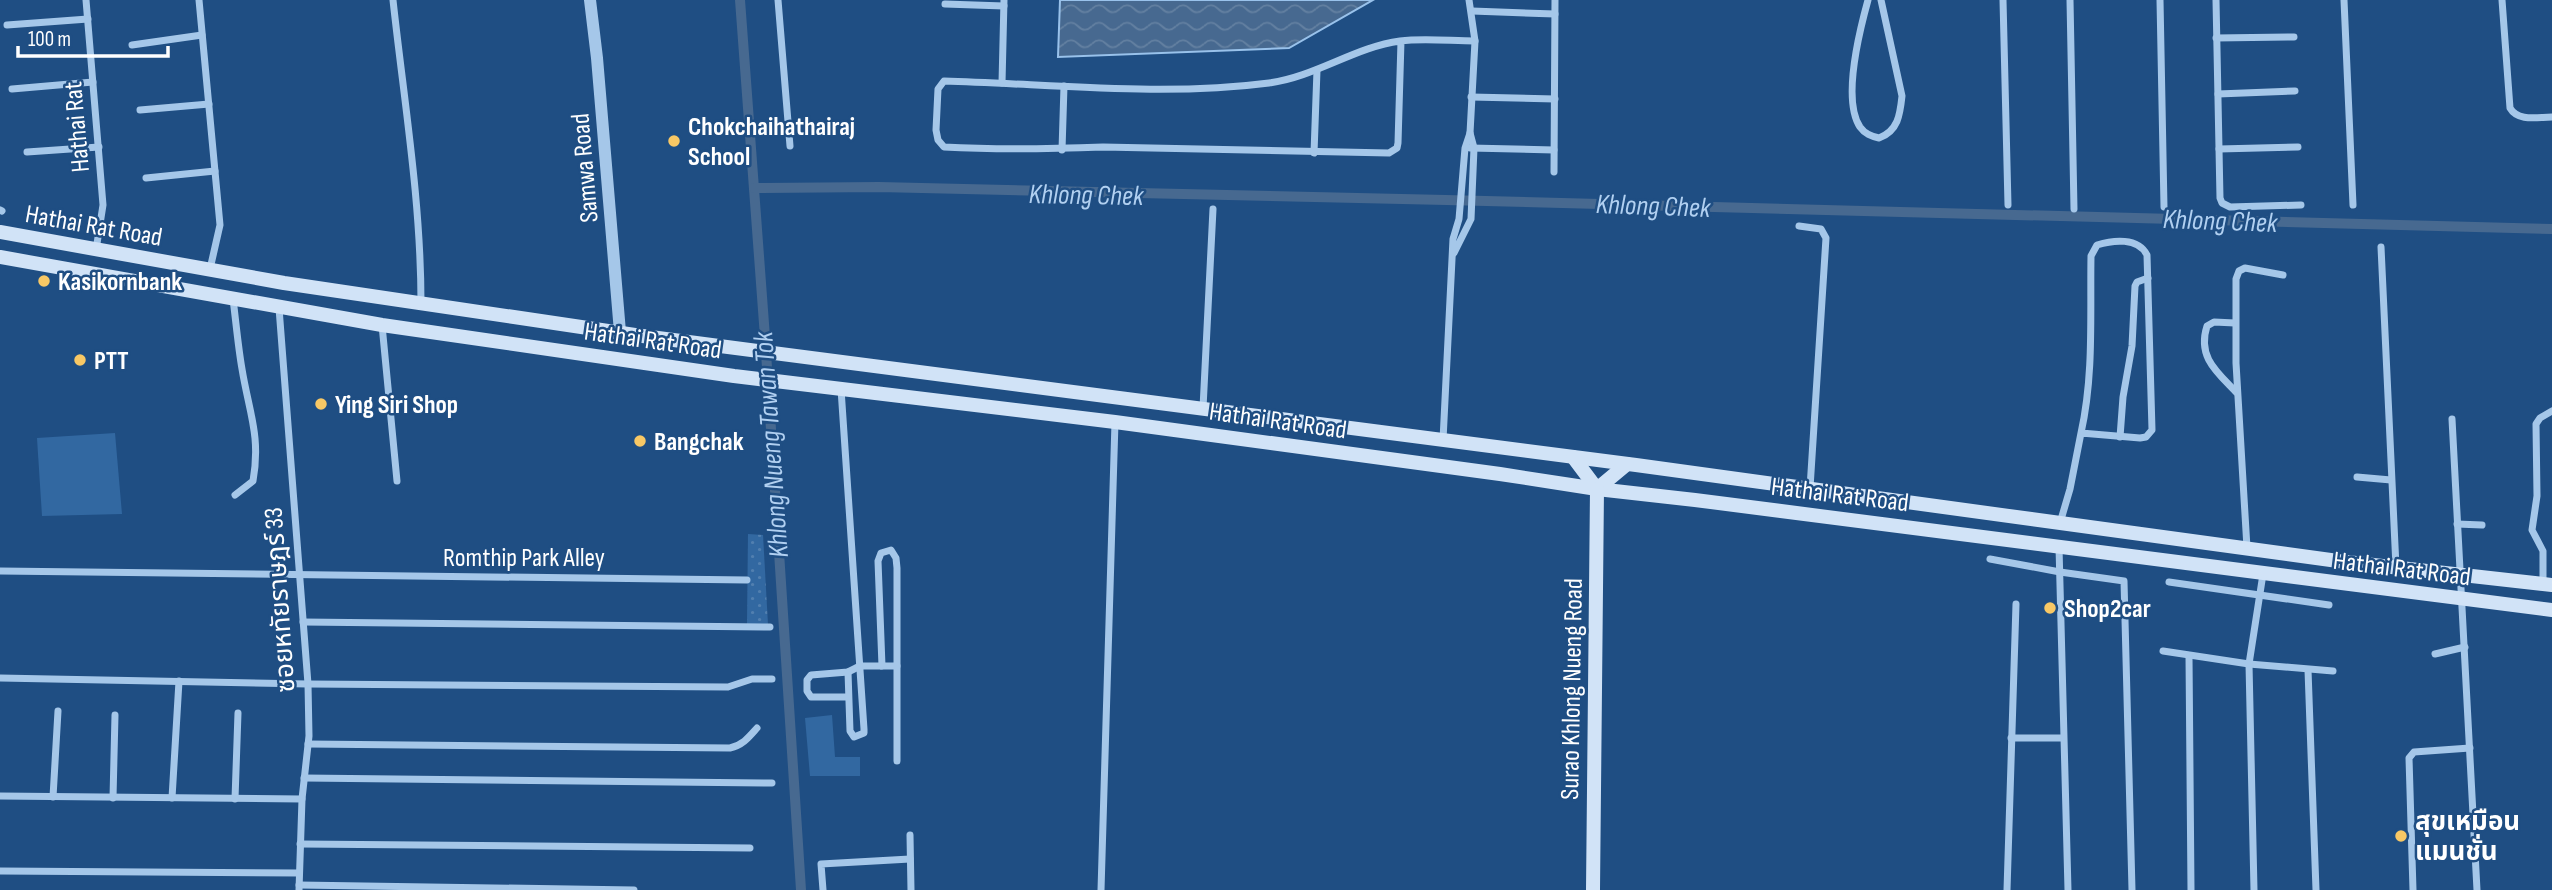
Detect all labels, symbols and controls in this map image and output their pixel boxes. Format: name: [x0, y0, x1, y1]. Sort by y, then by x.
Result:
scale bar: [18, 14, 168, 58]
text: 100 m: [28, 27, 71, 52]
street label: Hathai Rat: [58, 80, 97, 173]
street label: Samwa Road: [565, 112, 606, 224]
place label: Chokchaihathairaj School: [688, 112, 855, 173]
marker: Chokchaihathairaj School: [666, 133, 682, 149]
water label: Khlong Chek: [1028, 178, 1145, 213]
water label: Khlong Chek: [1595, 188, 1712, 225]
street label: Hathai Rat Road: [23, 199, 165, 254]
water label: Khlong Chek: [2162, 203, 2279, 240]
place label: Kasikornbank: [58, 267, 182, 298]
marker: Kasikornbank: [36, 273, 52, 289]
street label: Hathai Rat Road: [582, 317, 723, 366]
water label: Khlong Nueng Tawan Tok: [747, 329, 796, 559]
place label: PTT: [94, 346, 129, 377]
marker: PTT: [72, 352, 88, 368]
place label: Ying Siri Shop: [335, 390, 458, 421]
marker: Ying Siri Shop: [313, 396, 329, 412]
street label: Hathai Rat Road: [1207, 397, 1348, 446]
place label: Bangchak: [654, 427, 744, 458]
marker: Bangchak: [632, 433, 648, 449]
street label: Hathai Rat Road: [1769, 472, 1910, 519]
street label: ซอยหทัยราษฎร์ 33: [259, 506, 302, 694]
street label: Romthip Park Alley: [443, 543, 605, 574]
street label: Hathai Rat Road: [2331, 546, 2472, 593]
street label: Surao Khlong Nueng Road: [1555, 578, 1590, 800]
place label: Shop2car: [2064, 594, 2151, 625]
marker: Shop2car: [2042, 600, 2058, 616]
place label: สุขเหมือน แมนชั่น: [2415, 807, 2520, 868]
marker: สุขเหมือน แมนชั่น: [2393, 828, 2409, 844]

